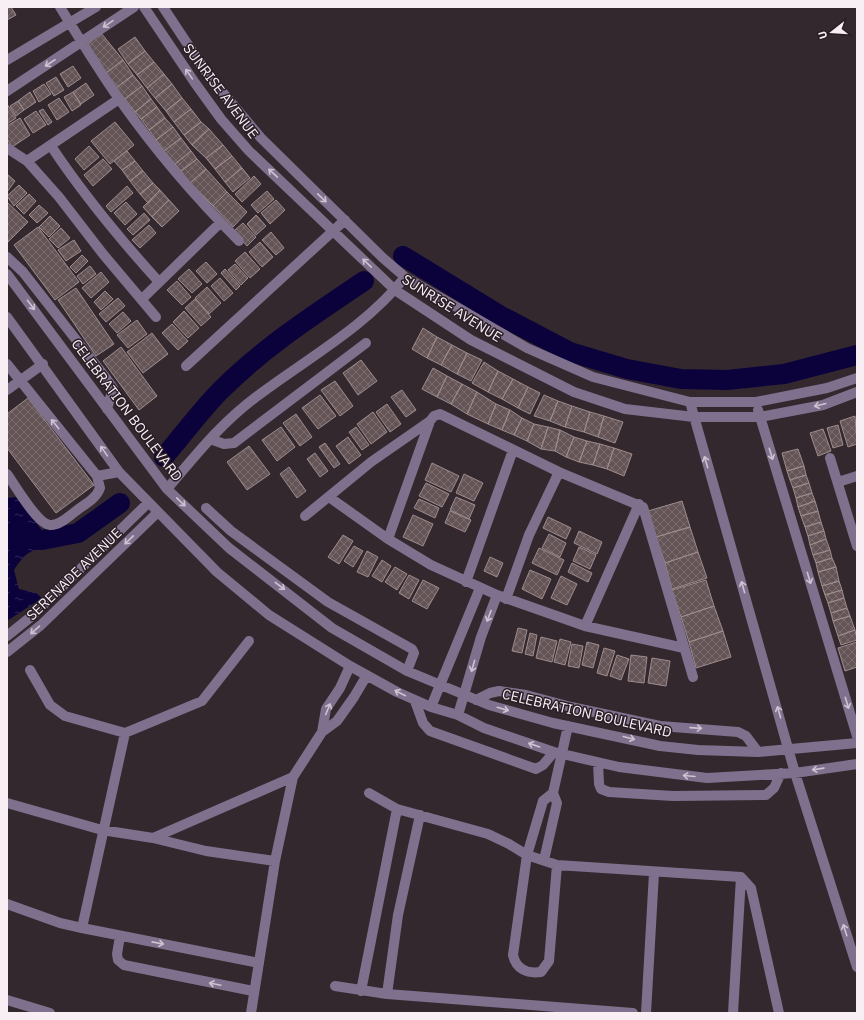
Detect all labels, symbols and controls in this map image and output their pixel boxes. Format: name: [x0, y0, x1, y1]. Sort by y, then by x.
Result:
north arrow: [812, 12, 852, 52]
one-way arrow: [103, 20, 114, 28]
text: U: [815, 29, 830, 41]
street label: SUNRISE AVENUE: [179, 40, 263, 142]
one-way arrow: [45, 59, 56, 67]
one-way arrow: [185, 69, 193, 80]
one-way arrow: [268, 168, 278, 178]
one-way arrow: [317, 193, 327, 202]
one-way arrow: [362, 258, 372, 267]
street label: SUNRISE AVENUE: [399, 270, 505, 346]
one-way arrow: [27, 299, 35, 310]
street label: CELEBRATION BOULEVARD: [68, 335, 186, 485]
one-way arrow: [814, 401, 827, 409]
one-way arrow: [51, 419, 59, 430]
one-way arrow: [100, 445, 108, 456]
one-way arrow: [768, 447, 775, 460]
one-way arrow: [702, 456, 710, 469]
one-way arrow: [176, 497, 186, 507]
street label: SERENADE AVENUE: [23, 524, 125, 624]
one-way arrow: [124, 535, 134, 545]
one-way arrow: [806, 572, 813, 585]
one-way arrow: [739, 581, 746, 594]
one-way arrow: [275, 582, 286, 590]
one-way arrow: [484, 610, 492, 622]
one-way arrow: [31, 625, 41, 634]
one-way arrow: [469, 659, 476, 672]
street label: CELEBRATION BOULEVARD: [500, 685, 674, 741]
one-way arrow: [395, 689, 407, 696]
one-way arrow: [844, 696, 851, 709]
one-way arrow: [325, 703, 332, 715]
one-way arrow: [496, 706, 509, 713]
one-way arrow: [775, 706, 782, 719]
one-way arrow: [689, 725, 702, 732]
one-way arrow: [623, 735, 636, 743]
one-way arrow: [528, 741, 541, 748]
one-way arrow: [812, 766, 825, 773]
one-way arrow: [683, 772, 696, 780]
one-way arrow: [841, 924, 848, 937]
one-way arrow: [151, 940, 164, 948]
one-way arrow: [209, 979, 222, 987]

